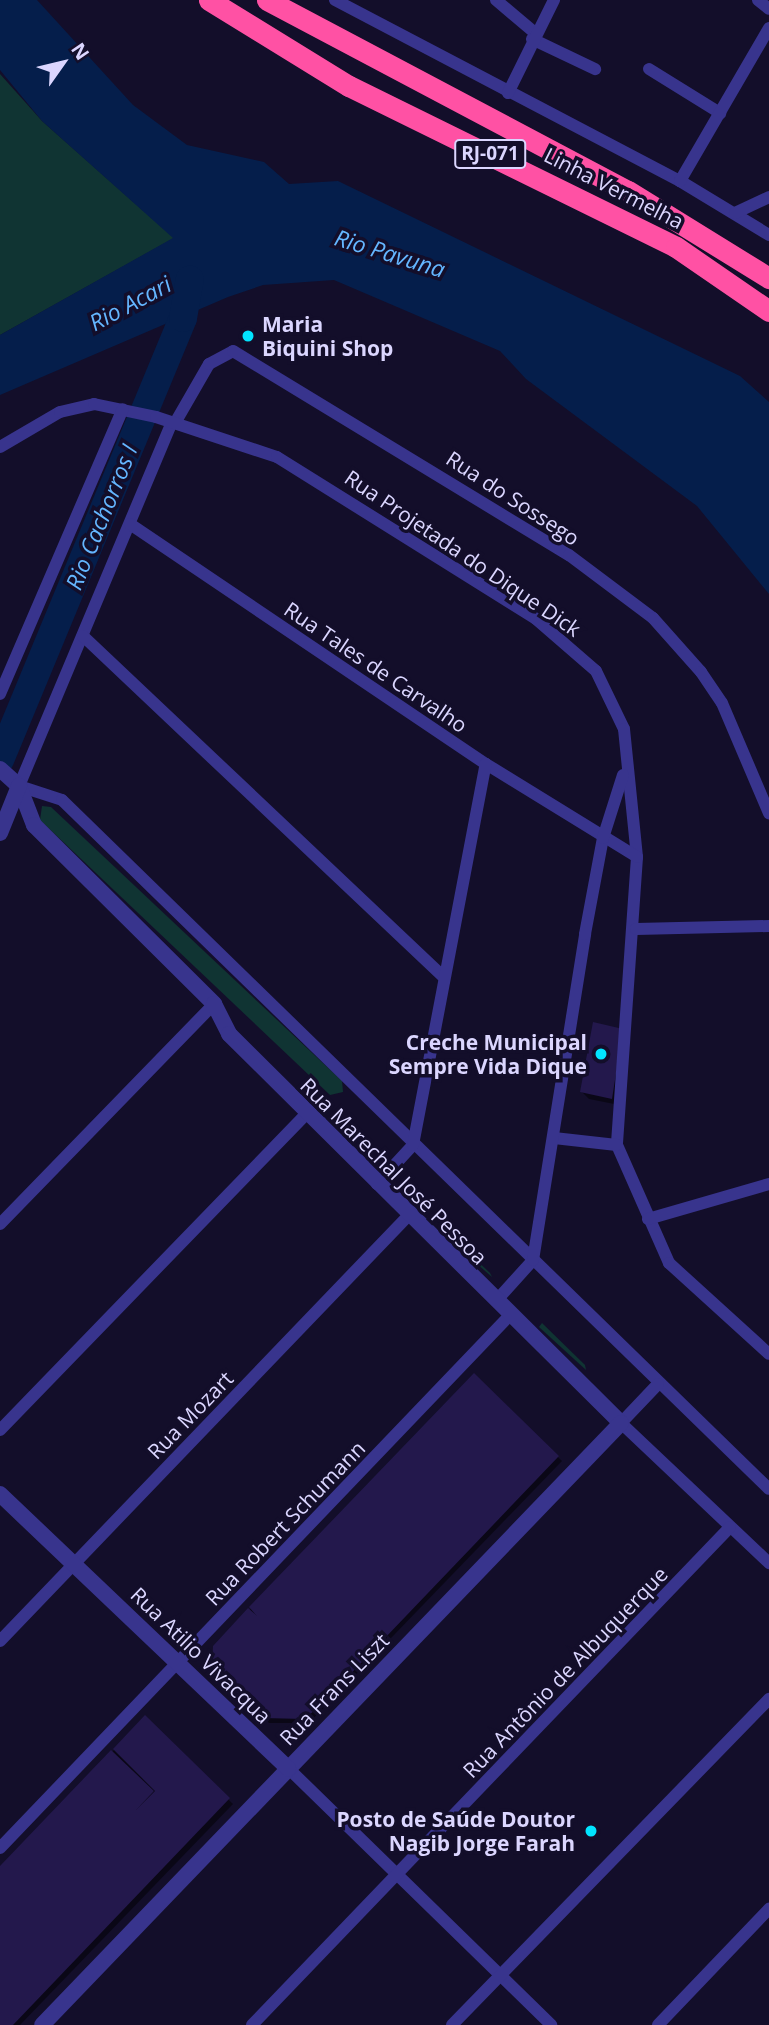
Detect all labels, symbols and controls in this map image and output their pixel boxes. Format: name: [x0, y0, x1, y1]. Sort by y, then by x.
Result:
north arrow: [28, 28, 98, 98]
text: N: [65, 38, 96, 65]
road number: RJ-071: [453, 138, 527, 170]
street label: Linha Vermelha: [540, 142, 688, 234]
water label: Rio Pavuna: [331, 223, 449, 283]
water label: Rio Acari: [84, 270, 176, 336]
place label: Maria Biquini Shop: [262, 311, 393, 361]
marker: Maria Biquini Shop: [240, 328, 256, 344]
water label: Rio Cachorros I: [59, 440, 143, 594]
street label: Rua do Sossego: [442, 446, 584, 550]
street label: Rua Projetada do Dique Dick: [340, 465, 586, 641]
street label: Rua Tales de Carvalho: [280, 596, 472, 738]
place label: Creche Municipal Sempre Vida Dique: [389, 1029, 587, 1079]
marker: Creche Municipal Sempre Vida Dique: [593, 1046, 609, 1062]
street label: Rua Marechal José Pessoa: [295, 1072, 493, 1270]
street label: Rua Mozart: [142, 1366, 238, 1464]
street label: Rua Robert Schumann: [200, 1436, 370, 1610]
street label: Rua Antônio de Albuquerque: [457, 1561, 673, 1783]
street label: Rua Atilio Vivacqua: [126, 1582, 276, 1728]
street label: Rua Frans Liszt: [274, 1628, 394, 1750]
place label: Posto de Saúde Doutor Nagib Jorge Farah: [336, 1806, 575, 1856]
marker: Posto de Saúde Doutor Nagib Jorge Farah: [581, 1821, 601, 1841]

